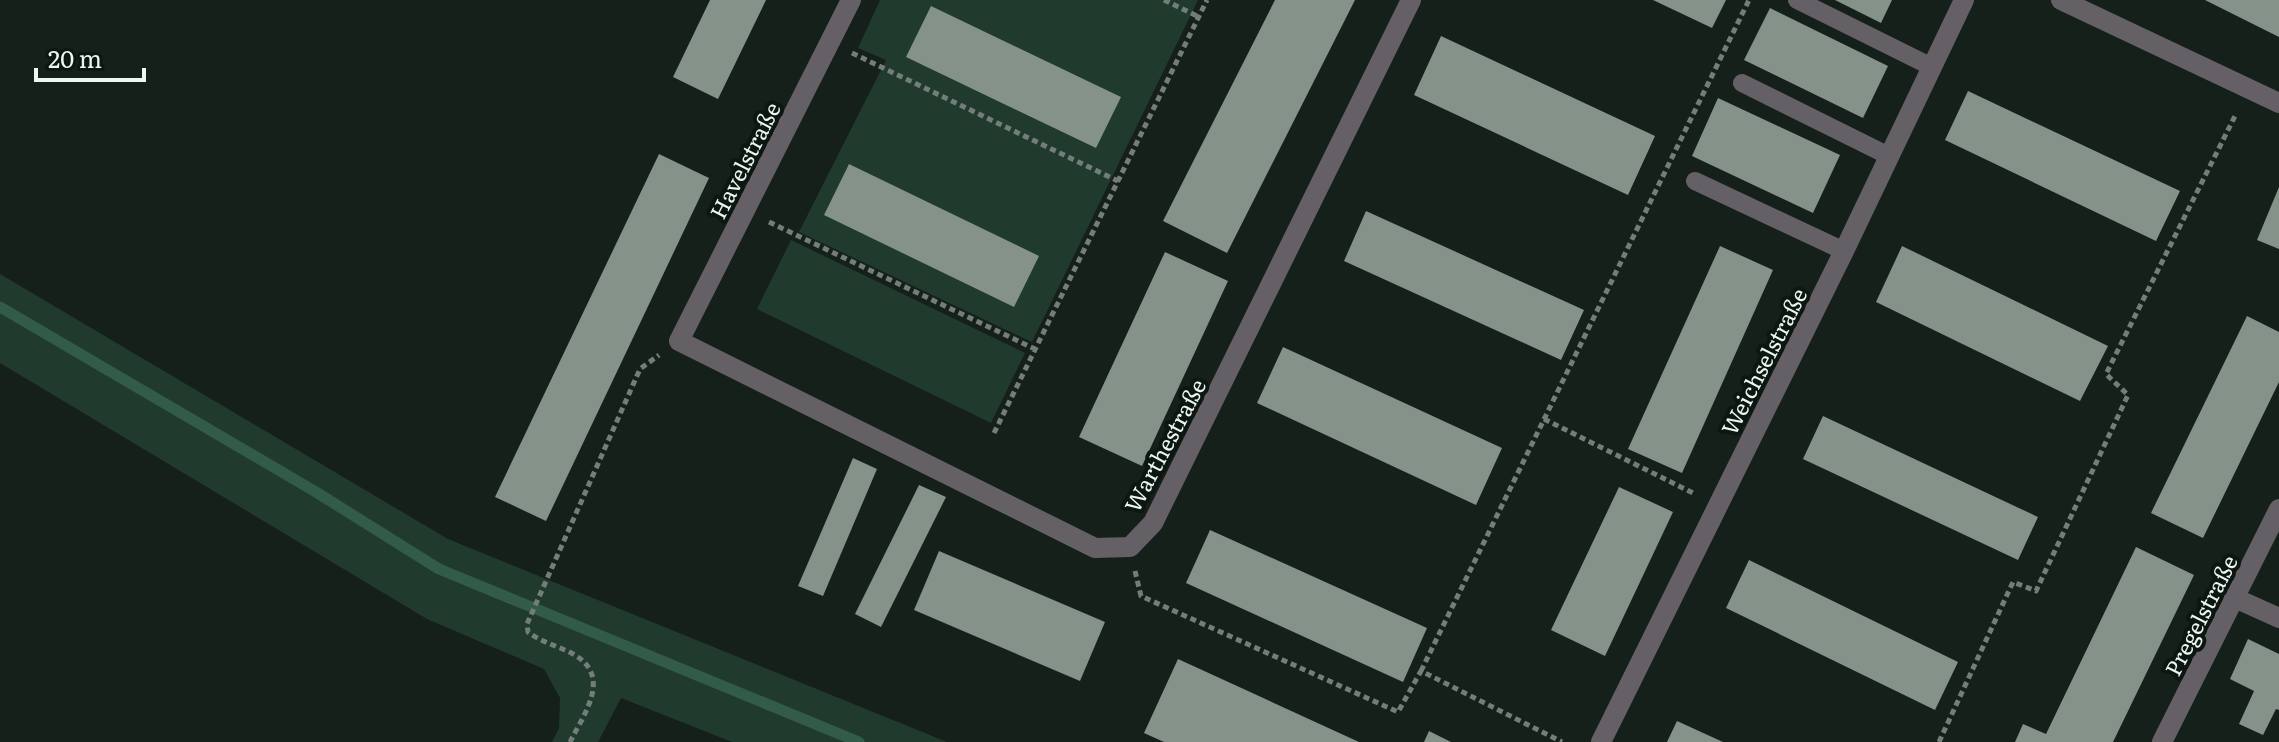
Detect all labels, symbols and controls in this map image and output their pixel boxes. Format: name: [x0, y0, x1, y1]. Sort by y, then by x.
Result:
scale bar: [36, 32, 144, 82]
text: 20 m: [48, 40, 102, 75]
street label: Havelstraße: [700, 96, 788, 224]
street label: Weichselstraße: [1712, 282, 1814, 440]
street label: Warthestraße: [1115, 372, 1213, 518]
street label: Pregelstraße: [2155, 549, 2245, 681]

